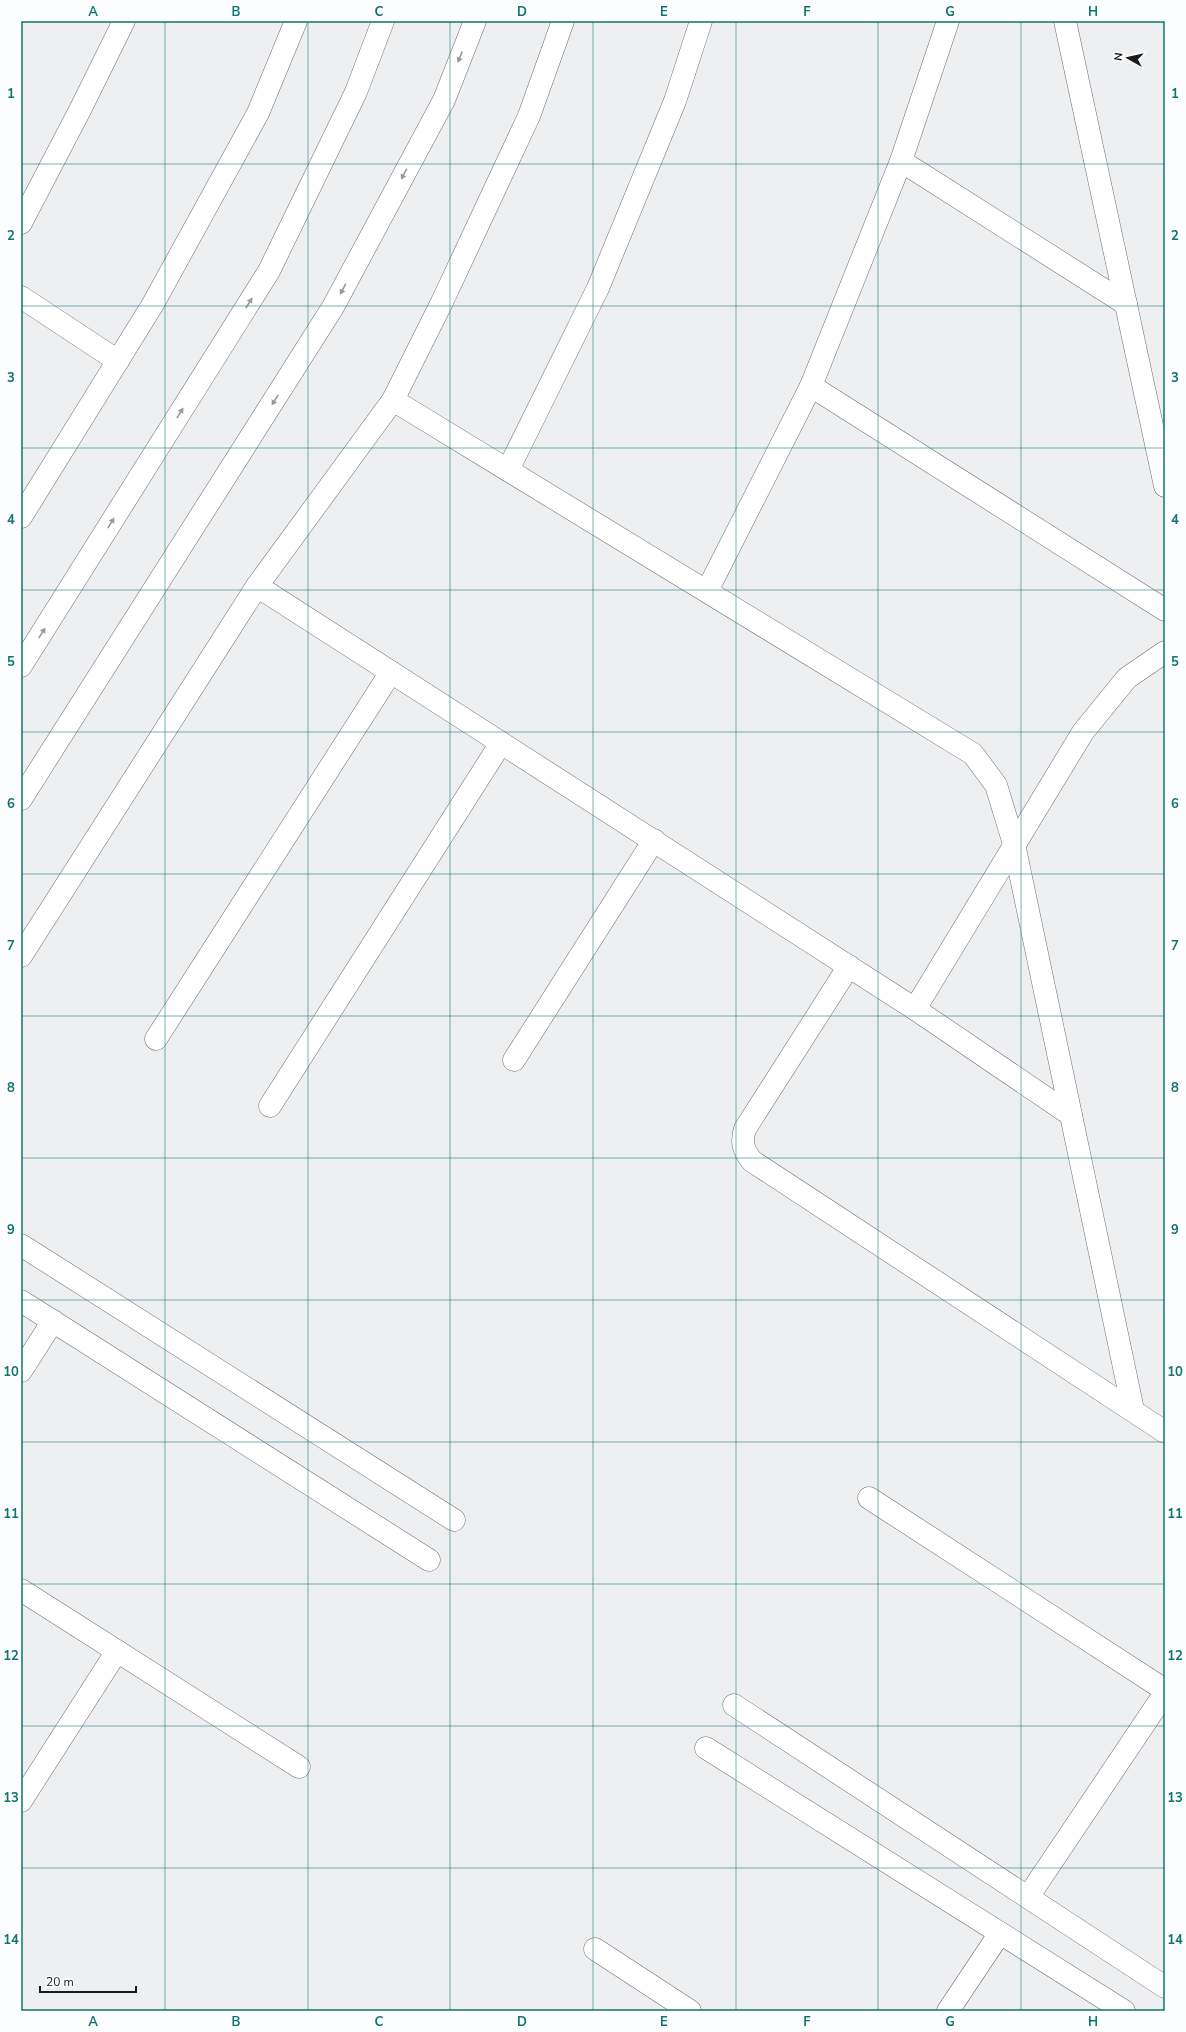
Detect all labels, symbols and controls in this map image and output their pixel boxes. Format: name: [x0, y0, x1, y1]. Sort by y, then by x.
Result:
text: A: [88, 3, 98, 21]
text: B: [232, 3, 241, 21]
text: C: [375, 3, 384, 21]
text: D: [517, 3, 527, 21]
text: E: [660, 3, 668, 21]
text: F: [803, 3, 811, 21]
text: G: [945, 3, 955, 21]
text: H: [1088, 3, 1098, 21]
north arrow: [1108, 38, 1148, 78]
one-way arrow: [457, 52, 463, 64]
text: N: [1111, 52, 1127, 62]
text: 1: [7, 85, 15, 103]
text: 1: [1171, 85, 1179, 103]
one-way arrow: [401, 168, 407, 180]
text: 2: [7, 227, 15, 245]
text: 2: [1171, 227, 1179, 245]
one-way arrow: [340, 283, 346, 295]
one-way arrow: [245, 298, 253, 308]
text: 3: [7, 369, 15, 387]
text: 3: [1171, 369, 1179, 387]
one-way arrow: [271, 394, 279, 405]
one-way arrow: [176, 408, 184, 418]
text: 4: [7, 511, 15, 529]
text: 4: [1171, 511, 1179, 529]
one-way arrow: [107, 518, 115, 528]
one-way arrow: [38, 627, 45, 639]
text: 5: [7, 653, 15, 671]
text: 5: [1171, 653, 1179, 671]
text: 6: [7, 795, 15, 813]
text: 6: [1171, 795, 1179, 813]
text: 7: [7, 937, 15, 955]
text: 7: [1171, 937, 1179, 955]
text: 8: [7, 1079, 15, 1097]
text: 8: [1171, 1079, 1179, 1097]
text: 9: [7, 1221, 15, 1239]
text: 9: [1171, 1221, 1179, 1239]
text: 10: [3, 1363, 19, 1381]
text: 10: [1167, 1363, 1183, 1381]
text: 11: [3, 1505, 19, 1523]
text: 11: [1167, 1505, 1183, 1523]
text: 12: [3, 1647, 19, 1665]
text: 12: [1167, 1647, 1183, 1665]
text: 13: [3, 1789, 19, 1807]
text: 13: [1167, 1789, 1183, 1807]
text: 14: [3, 1931, 19, 1949]
text: 14: [1167, 1931, 1183, 1949]
scale bar: [40, 1968, 136, 1994]
text: 20 m: [46, 1974, 74, 1990]
text: A: [88, 2013, 98, 2031]
text: B: [232, 2013, 241, 2031]
text: C: [375, 2013, 384, 2031]
text: D: [517, 2013, 527, 2031]
text: E: [660, 2013, 668, 2031]
text: F: [803, 2013, 811, 2031]
text: G: [945, 2013, 955, 2031]
text: H: [1088, 2013, 1098, 2031]

